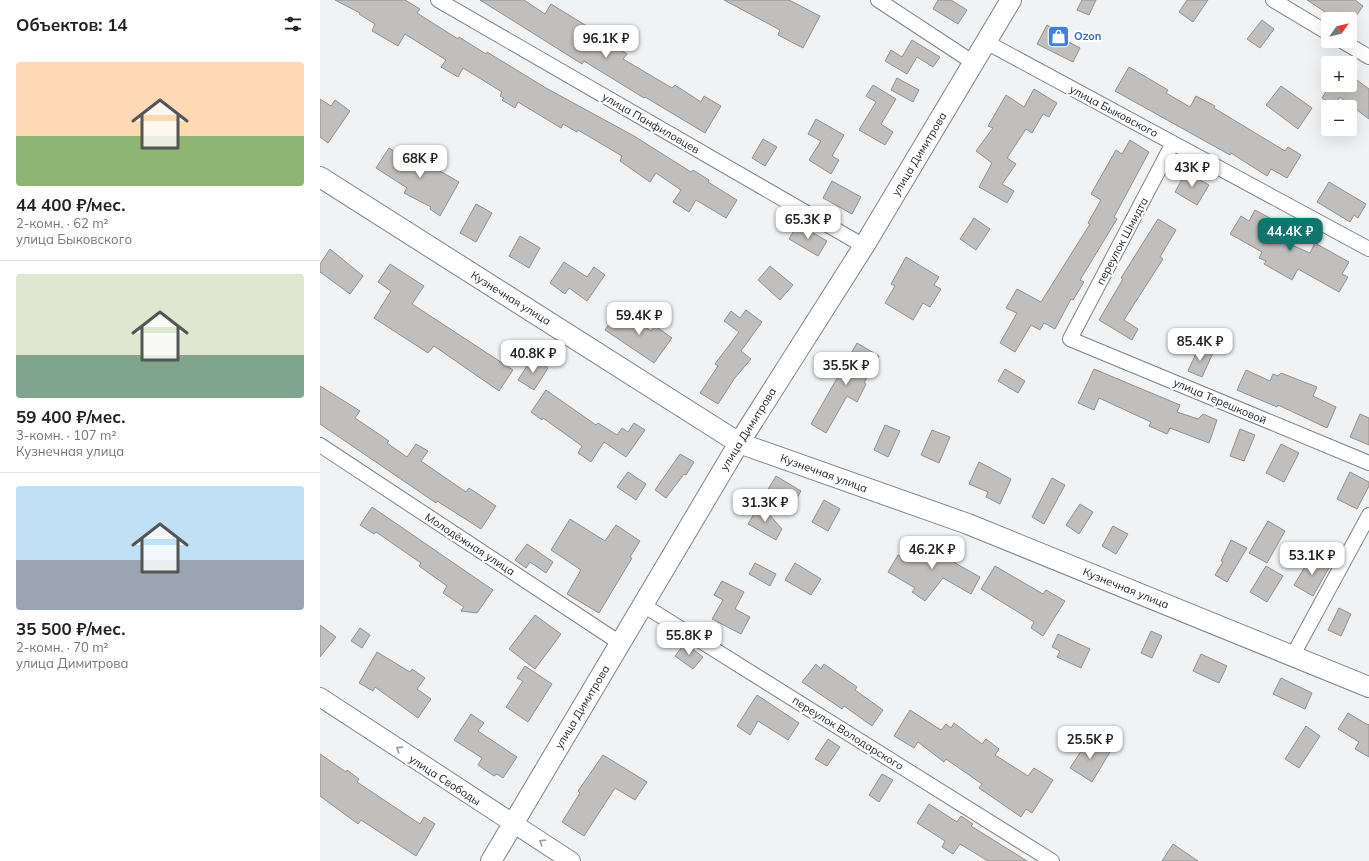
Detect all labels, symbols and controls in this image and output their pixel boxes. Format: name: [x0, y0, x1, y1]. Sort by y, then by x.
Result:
north arrow: [1321, 12, 1357, 48]
map controls: [1321, 12, 1357, 136]
icon: filters: [282, 13, 304, 35]
text: Объектов: 14: [16, 14, 128, 35]
shop icon: Ozon: [1045, 23, 1071, 49]
pin: 96.1K ₽: [569, 25, 643, 59]
place label: Ozon: [1074, 29, 1101, 43]
text: 96.1K ₽: [583, 30, 629, 46]
button: +: [1321, 56, 1357, 92]
street label: улица Быковского: [1067, 82, 1161, 140]
icon: home: [124, 88, 196, 160]
street label: улица Панфиловцев: [600, 89, 702, 157]
button: −: [1321, 100, 1357, 136]
street label: улица Димитрова: [888, 110, 950, 198]
pin: 68K ₽: [392, 145, 448, 179]
text: 68K ₽: [402, 150, 438, 166]
pin: 43K ₽: [1164, 154, 1220, 188]
text: 43K ₽: [1174, 159, 1210, 175]
text: 44 400 ₽/мес.: [16, 194, 125, 215]
street label: переулок Шмидта: [1093, 195, 1151, 287]
pin: 65.3K ₽: [771, 206, 845, 240]
text: 65.3K ₽: [785, 211, 831, 227]
text: 2-комн. · 62 m²: [16, 215, 109, 231]
pin: 44.4K ₽: [1253, 218, 1327, 252]
text: 44.4K ₽: [1267, 223, 1313, 239]
text: улица Быковского: [16, 231, 132, 247]
street label: Кузнечная улица: [468, 268, 554, 328]
icon: home: [124, 300, 196, 372]
pin: 59.4K ₽: [602, 302, 676, 336]
text: 59.4K ₽: [616, 307, 662, 323]
pin: 85.4K ₽: [1163, 328, 1237, 362]
text: 85.4K ₽: [1177, 333, 1223, 349]
pin: 40.8K ₽: [496, 340, 570, 374]
text: 40.8K ₽: [510, 345, 556, 361]
pin: 35.5K ₽: [809, 352, 883, 386]
text: 35.5K ₽: [823, 357, 869, 373]
street label: улица Терешковой: [1171, 375, 1269, 427]
street label: улица Димитрова: [717, 385, 779, 473]
text: 59 400 ₽/мес.: [16, 406, 125, 427]
text: 3-комн. · 107 m²: [16, 427, 116, 443]
text: Кузнечная улица: [16, 443, 124, 459]
street label: Кузнечная улица: [779, 451, 869, 495]
pin: 31.3K ₽: [728, 489, 802, 523]
text: 31.3K ₽: [742, 494, 788, 510]
street label: Молодёжная улица: [422, 510, 518, 578]
icon: home: [124, 512, 196, 584]
pin: 46.2K ₽: [895, 536, 969, 570]
text: 46.2K ₽: [909, 541, 955, 557]
pin: 53.1K ₽: [1275, 542, 1349, 576]
text: 53.1K ₽: [1289, 547, 1335, 563]
street label: Кузнечная улица: [1081, 564, 1171, 612]
text: 35 500 ₽/мес.: [16, 618, 125, 639]
pin: 55.8K ₽: [652, 622, 726, 656]
text: 55.8K ₽: [666, 627, 712, 643]
text: 2-комн. · 70 m²: [16, 639, 109, 655]
text: улица Димитрова: [16, 655, 129, 671]
street label: улица Димитрова: [551, 663, 613, 751]
street label: переулок Володарского: [790, 693, 906, 773]
pin: 25.5K ₽: [1053, 726, 1127, 760]
text: 25.5K ₽: [1067, 731, 1113, 747]
one-way arrow: [396, 747, 403, 754]
street label: улица Свободы: [407, 752, 483, 808]
one-way arrow: [539, 840, 546, 847]

